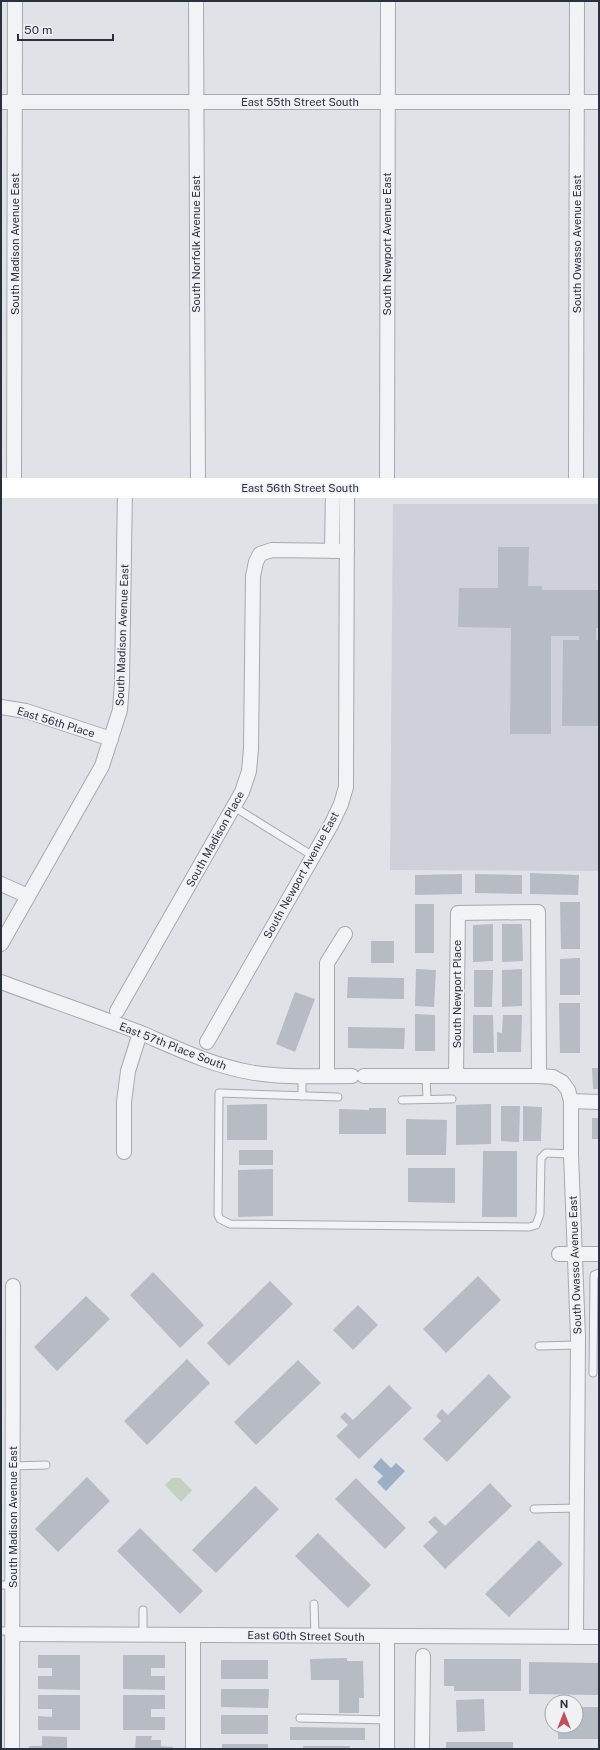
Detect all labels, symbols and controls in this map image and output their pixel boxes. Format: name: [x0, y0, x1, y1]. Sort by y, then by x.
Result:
scale bar: [18, 16, 113, 42]
text: 50 m: [24, 23, 52, 37]
street label: East 55th Street South: [241, 96, 359, 108]
street label: South Madison Avenue East: [9, 173, 21, 315]
street label: South Newport Avenue East: [381, 173, 393, 315]
street label: South Norfolk Avenue East: [190, 175, 202, 313]
street label: South Owasso Avenue East: [571, 175, 583, 313]
street label: East 56th Street South: [241, 482, 359, 494]
street label: South Madison Avenue East: [114, 564, 130, 706]
street label: East 56th Place: [16, 704, 96, 740]
street label: South Madison Place: [184, 789, 246, 889]
street label: South Newport Avenue East: [261, 810, 341, 940]
street label: South Newport Place: [451, 940, 463, 1048]
street label: East 57th Place South: [118, 1020, 228, 1072]
street label: South Owasso Avenue East: [567, 1196, 583, 1334]
street label: South Madison Avenue East: [7, 1446, 19, 1588]
street label: East 60th Street South: [247, 1629, 365, 1643]
north arrow: [544, 1694, 584, 1734]
text: N: [560, 1698, 568, 1710]

